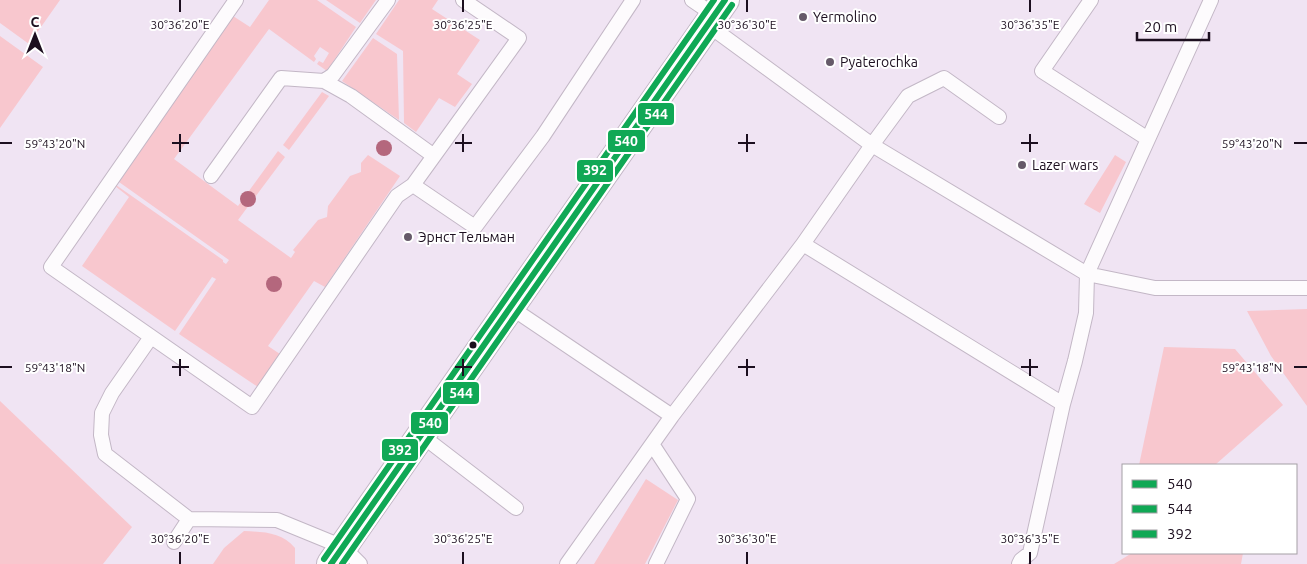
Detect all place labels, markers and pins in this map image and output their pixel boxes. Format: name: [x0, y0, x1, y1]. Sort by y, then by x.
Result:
place label: Yermolino: [813, 9, 877, 25]
marker: Yermolino: [797, 11, 809, 23]
place label: Pyaterochka: [840, 54, 918, 70]
marker: Pyaterochka: [824, 56, 836, 68]
place label: Lazer wars: [1032, 157, 1098, 173]
marker: Lazer wars: [1016, 159, 1028, 171]
place label: Эрнст Тельман: [418, 229, 515, 245]
marker: Эрнст Тельман: [402, 231, 414, 243]
unlabelled marker: [468, 340, 478, 350]

